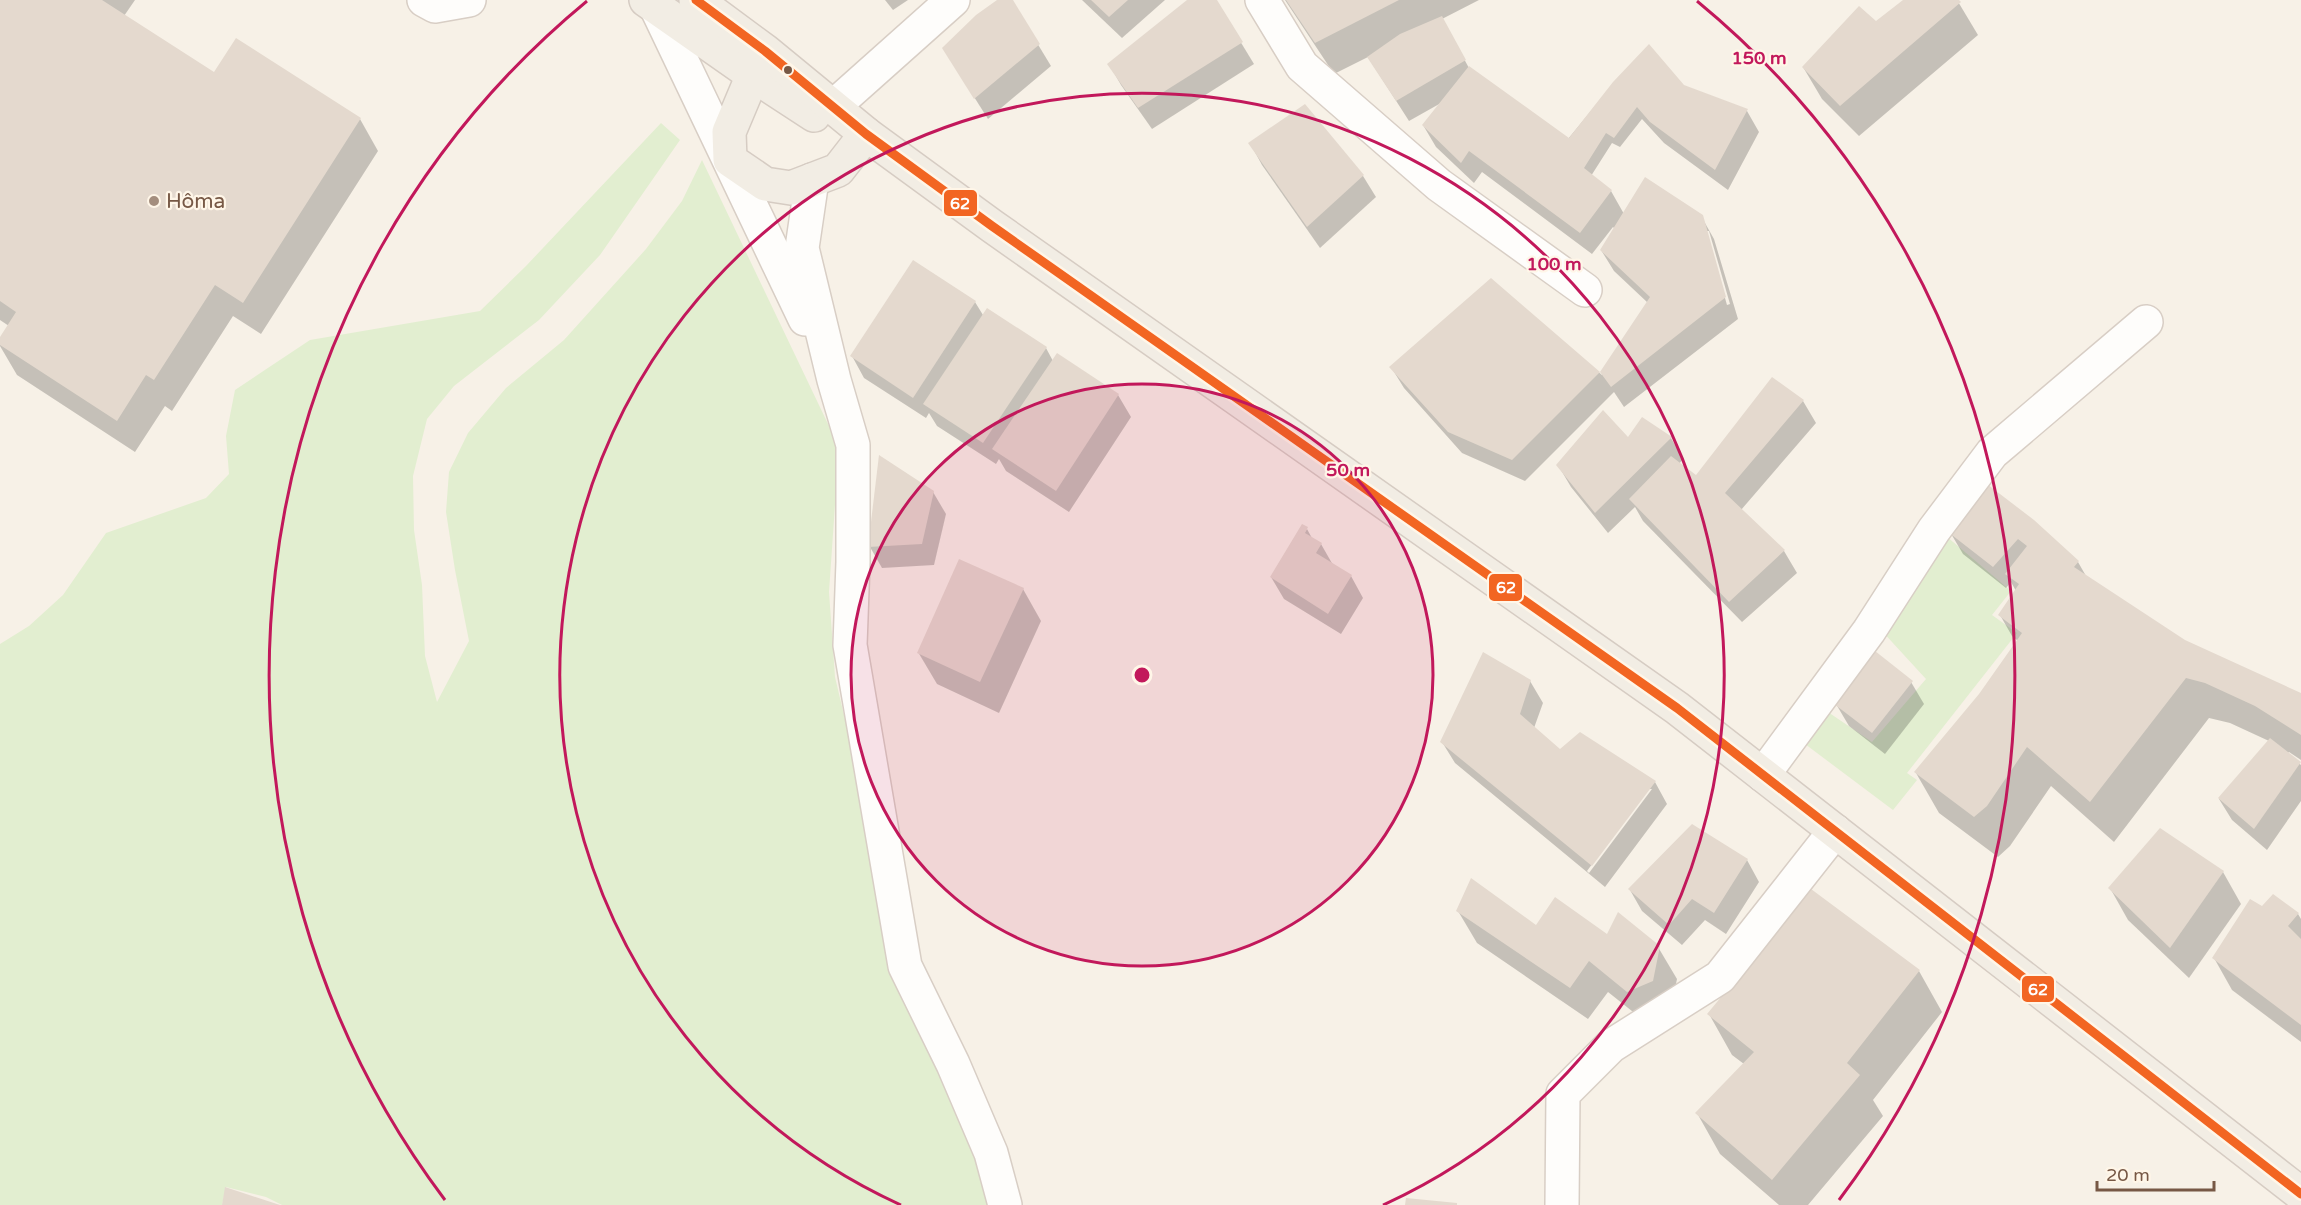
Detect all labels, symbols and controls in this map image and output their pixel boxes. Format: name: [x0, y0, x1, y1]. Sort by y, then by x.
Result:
text: 150 m: [1731, 47, 1787, 69]
unlabelled marker: [782, 64, 794, 76]
place label: Hôma: [166, 189, 225, 214]
line badge: 62: [943, 189, 978, 217]
marker: Hôma: [147, 194, 161, 208]
text: 62: [950, 194, 970, 214]
text: 100 m: [1526, 253, 1582, 275]
text: 50 m: [1326, 459, 1370, 481]
line badge: 62: [1488, 573, 1523, 602]
text: 62: [1496, 578, 1516, 598]
centre of rings: [1132, 665, 1152, 685]
line badge: 62: [2021, 975, 2055, 1003]
text: 62: [2028, 980, 2048, 1000]
scale bar: [2097, 1154, 2214, 1192]
text: 20 m: [2106, 1164, 2150, 1186]

